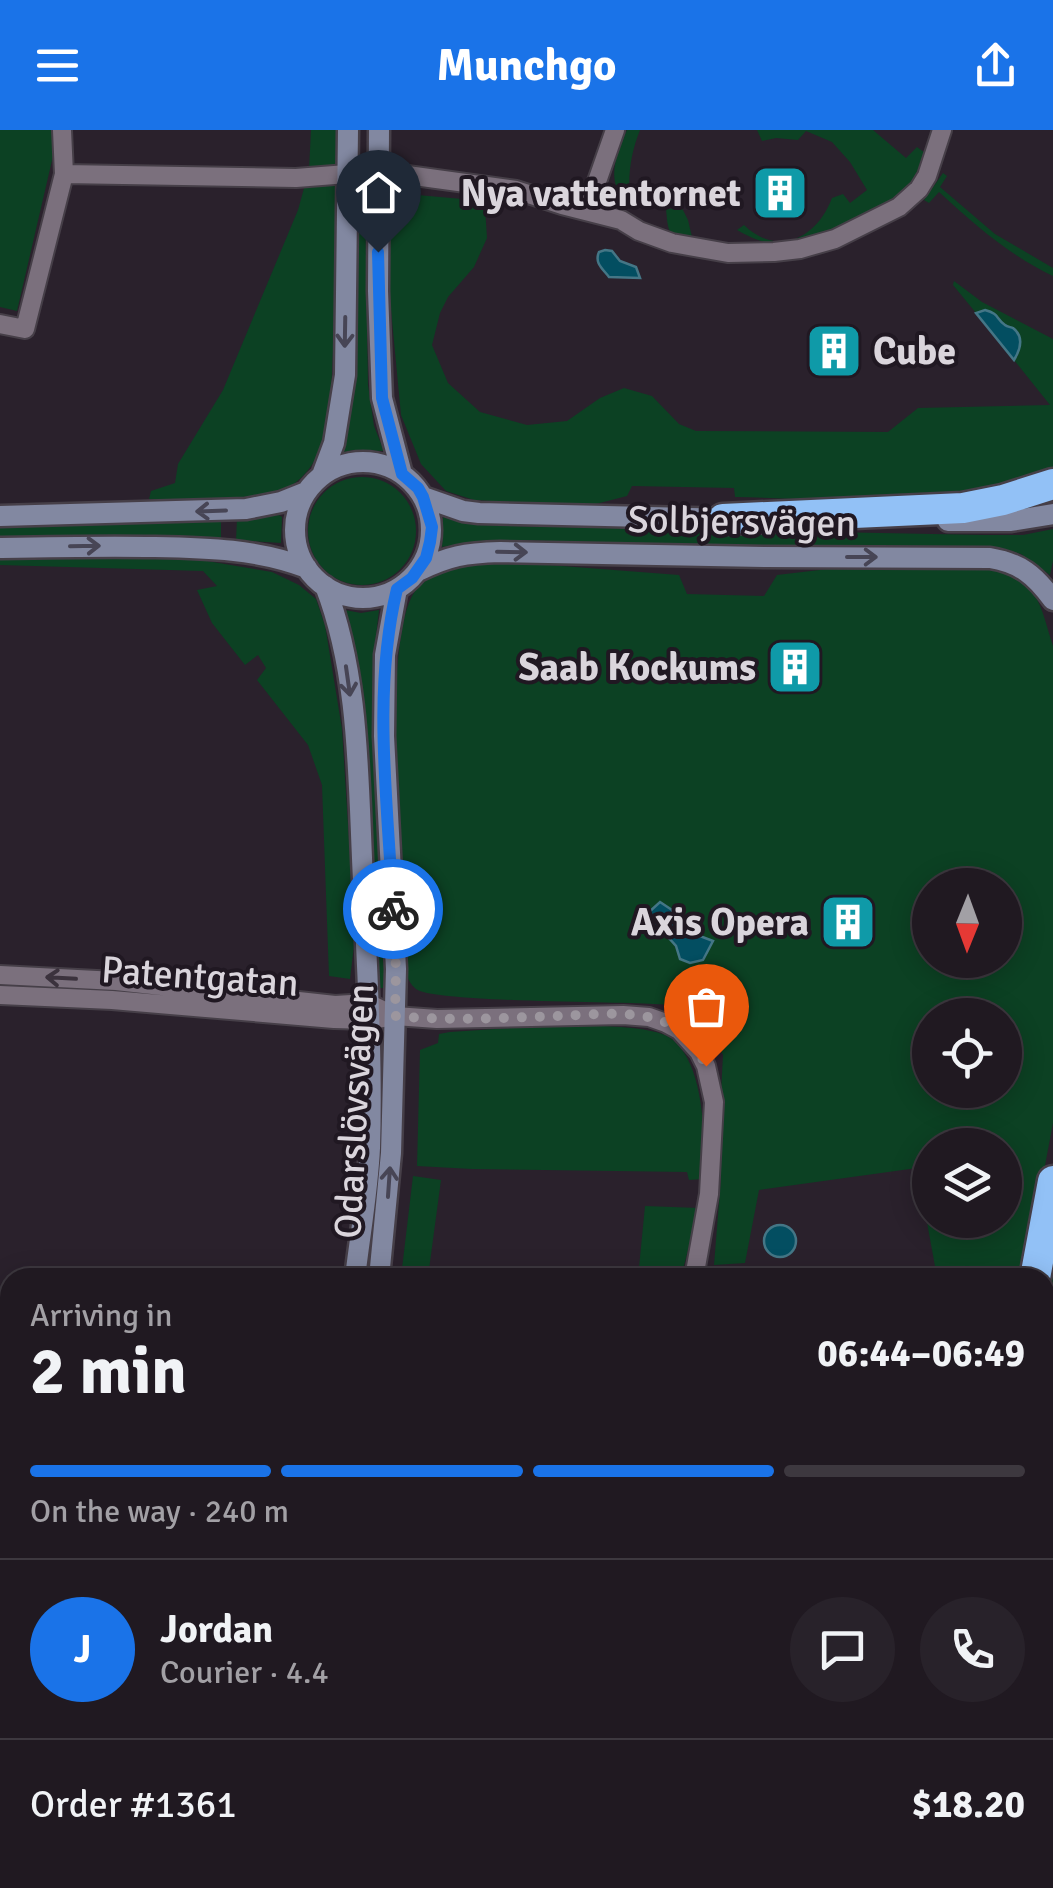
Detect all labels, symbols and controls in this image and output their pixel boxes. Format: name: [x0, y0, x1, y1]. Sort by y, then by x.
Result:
icon: menu: [30, 38, 85, 93]
text: Munchgo: [436, 38, 617, 93]
icon: share: [968, 38, 1023, 93]
pin: [336, 150, 421, 253]
building icon: Nya vattentornet: [750, 163, 810, 223]
icon: home: [351, 165, 406, 220]
place label: Nya vattentornet: [460, 170, 741, 217]
one-way arrow: [336, 316, 355, 348]
building icon: Cube: [804, 321, 864, 381]
place label: Cube: [873, 328, 956, 375]
street label: Solbjersvägen: [627, 496, 857, 547]
one-way arrow: [196, 502, 228, 521]
one-way arrow: [68, 537, 100, 556]
one-way arrow: [494, 542, 527, 562]
one-way arrow: [846, 548, 878, 566]
building icon: Saab Kockums: [765, 637, 825, 697]
place label: Saab Kockums: [518, 644, 756, 691]
one-way arrow: [340, 664, 358, 696]
courier: [343, 859, 443, 959]
north arrow: [912, 868, 1022, 978]
map controls: [912, 868, 1022, 1238]
icon: bike: [366, 882, 421, 937]
building icon: Axis Opera: [818, 892, 878, 952]
place label: Axis Opera: [631, 899, 809, 946]
street label: Patentgatan: [100, 946, 300, 1007]
pin: [664, 964, 749, 1067]
one-way arrow: [46, 969, 78, 988]
icon: bag: [679, 979, 734, 1034]
street label: Odarslövsvägen: [324, 982, 385, 1240]
button: locate: [912, 998, 1022, 1108]
button: layers: [912, 1128, 1022, 1238]
one-way arrow: [380, 1166, 399, 1199]
text: Arriving in: [30, 1296, 172, 1335]
text: 06:44–06:49: [817, 1330, 1025, 1377]
text: 2 min: [30, 1332, 187, 1412]
text: On the way · 240 m: [30, 1492, 289, 1531]
button: chat: [790, 1597, 895, 1702]
button: phone: [920, 1597, 1025, 1702]
text: Jordan: [160, 1606, 273, 1653]
text: J: [74, 1626, 91, 1673]
text: Courier · 4.4: [160, 1653, 329, 1692]
text: Order #1361: [30, 1781, 237, 1828]
text: $18.20: [912, 1781, 1025, 1828]

